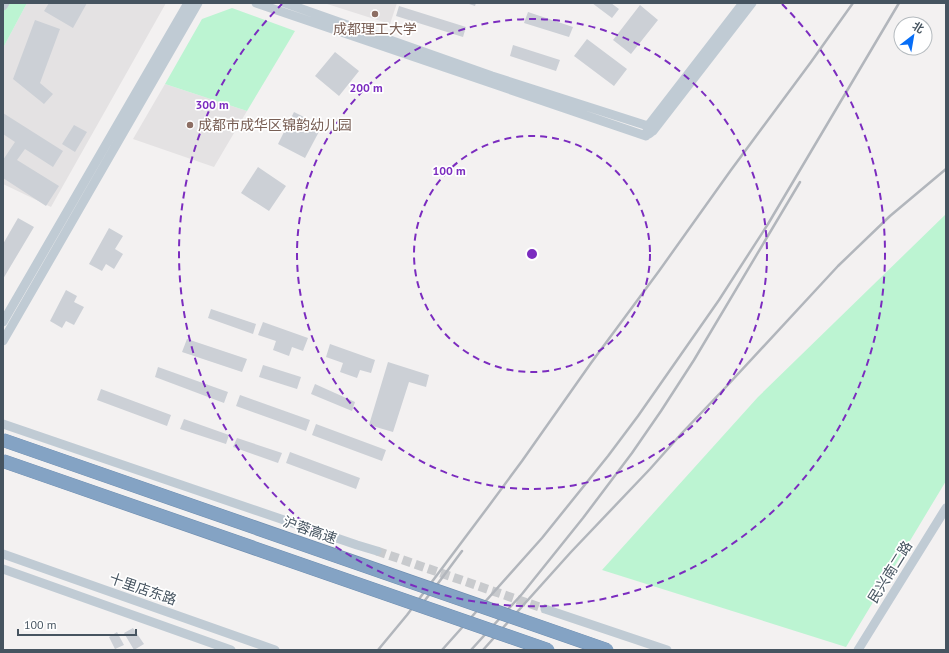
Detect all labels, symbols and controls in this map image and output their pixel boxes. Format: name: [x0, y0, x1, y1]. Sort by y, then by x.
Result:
marker: 成都理工大学: [370, 9, 380, 19]
north arrow: [893, 16, 933, 56]
text: 北: [910, 19, 926, 36]
place label: 成都理工大学: [333, 20, 417, 38]
text: 200 m: [349, 80, 383, 95]
text: 300 m: [195, 97, 229, 112]
place label: 成都市成华区锦韵幼儿园: [198, 116, 352, 134]
marker: 成都市成华区锦韵幼儿园: [185, 120, 195, 130]
text: 100 m: [432, 163, 466, 178]
centre of rings: [525, 247, 539, 261]
street label: 沪蓉高速: [281, 512, 339, 548]
street label: 民兴南二路: [864, 538, 916, 606]
street label: 十里店东路: [107, 569, 179, 609]
scale bar: [18, 611, 136, 637]
text: 100 m: [24, 617, 57, 632]

